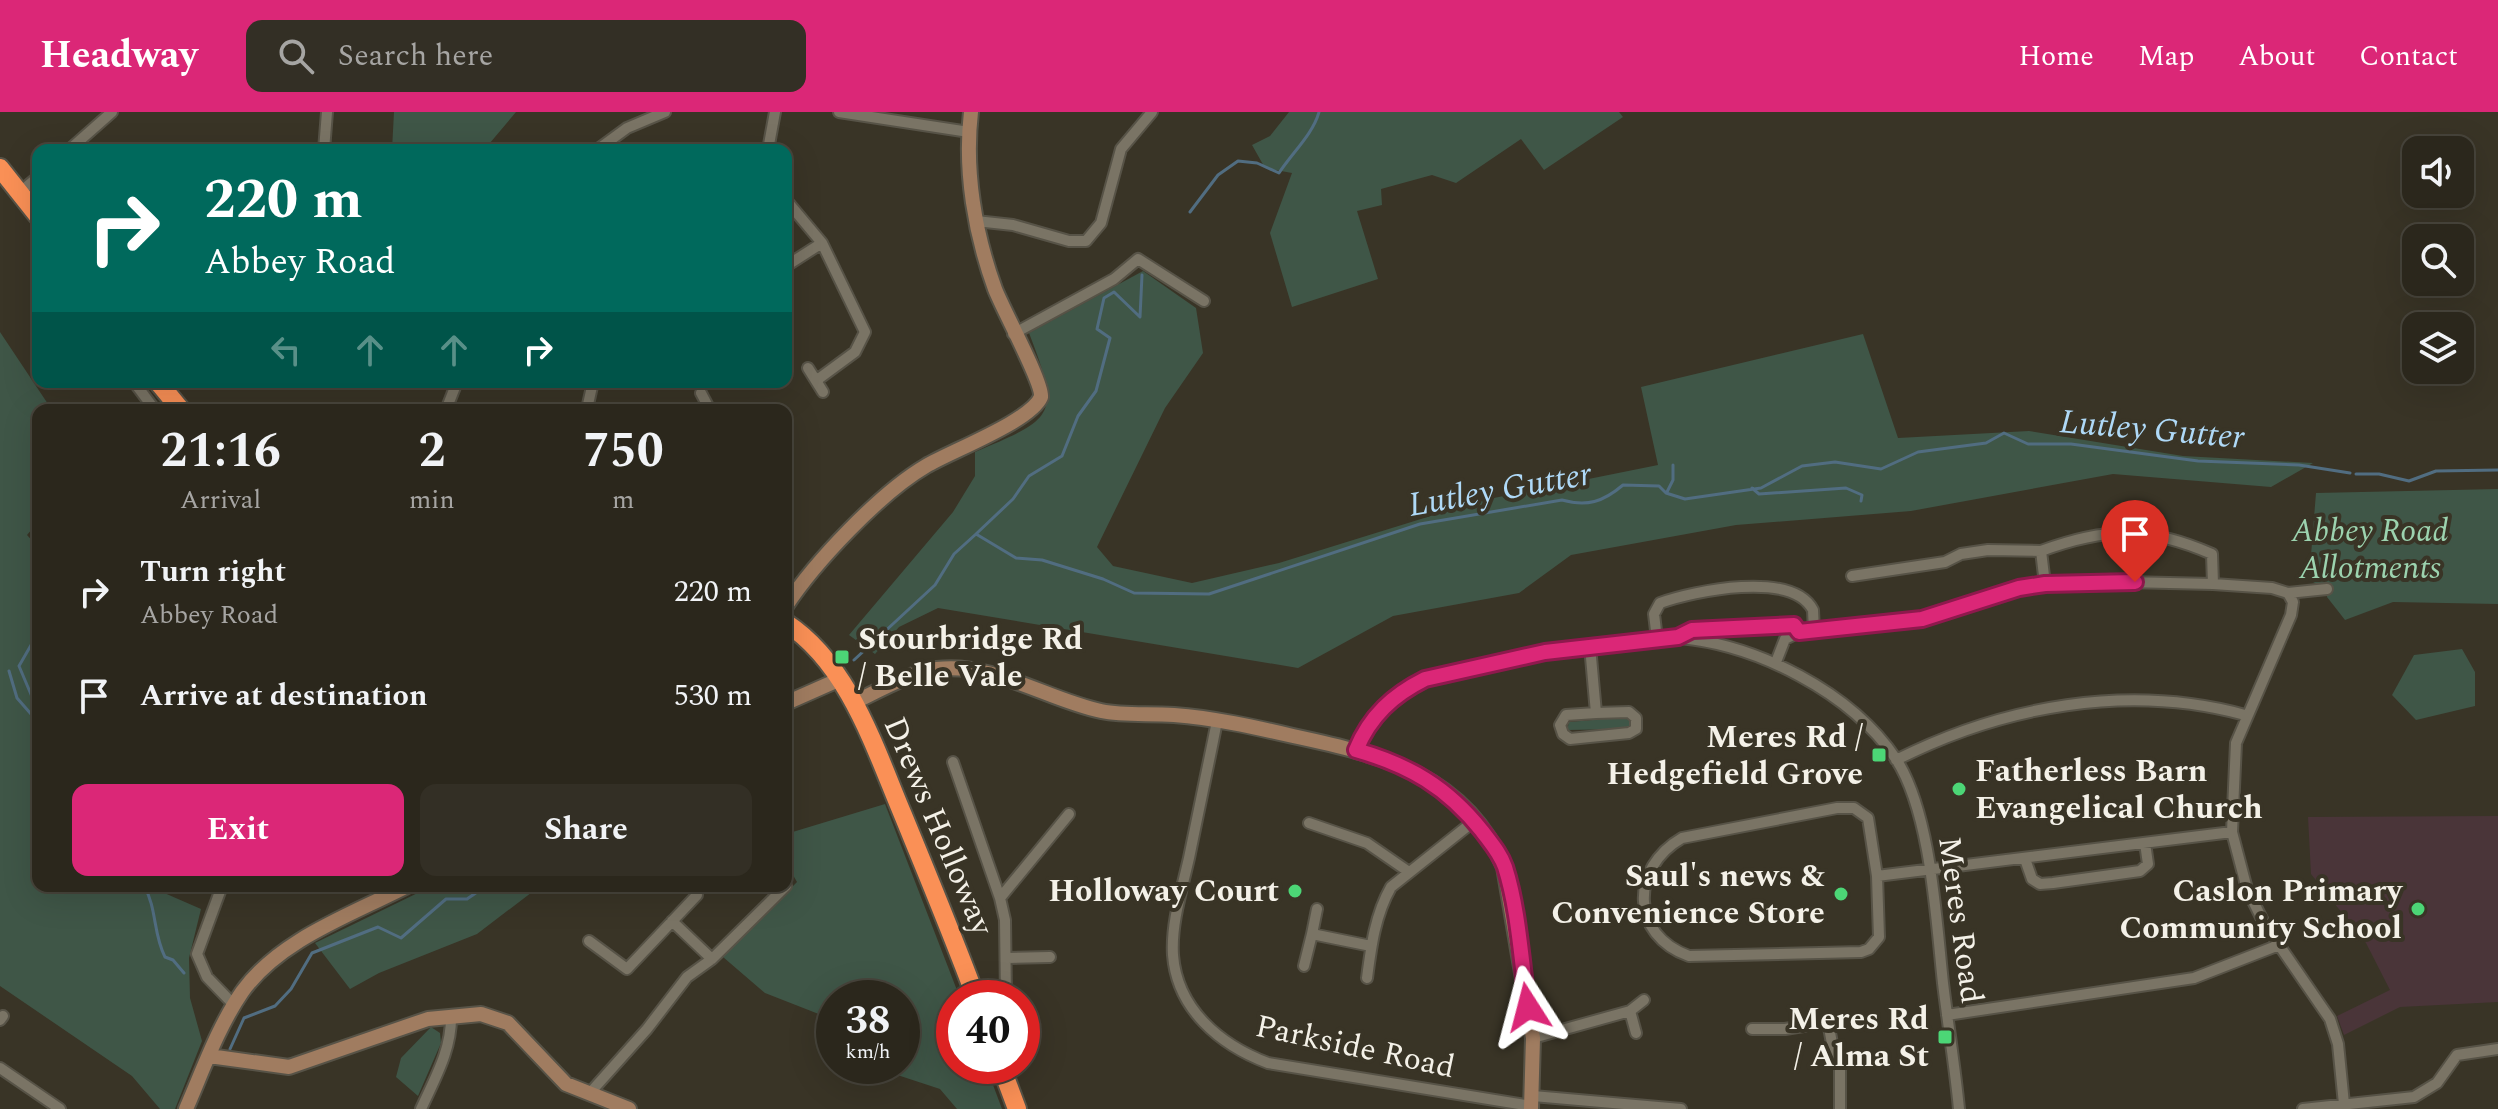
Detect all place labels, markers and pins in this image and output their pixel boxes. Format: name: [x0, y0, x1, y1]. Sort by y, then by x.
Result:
pin: [2101, 500, 2169, 582]
place label: Stourbridge Rd / Belle Vale: [858, 615, 1083, 701]
marker: Stourbridge Rd / Belle Vale: [833, 648, 851, 666]
place label: Meres Rd / Hedgefield Grove: [1606, 713, 1863, 799]
marker: Meres Rd / Hedgefield Grove: [1870, 746, 1888, 764]
place label: Fatherless Barn Evangelical Church: [1975, 747, 2263, 833]
marker: Fatherless Barn Evangelical Church: [1950, 780, 1968, 798]
place label: Saul's news & Convenience Store: [1551, 852, 1826, 938]
place label: Holloway Court: [1048, 867, 1279, 916]
place label: Caslon Primary Community School: [2120, 867, 2404, 953]
marker: Holloway Court: [1286, 882, 1304, 900]
marker: Saul's news & Convenience Store: [1832, 885, 1850, 903]
marker: Caslon Primary Community School: [2409, 900, 2427, 918]
place label: Meres Rd / Alma St: [1788, 995, 1929, 1081]
marker: Meres Rd / Alma St: [1936, 1028, 1954, 1046]

